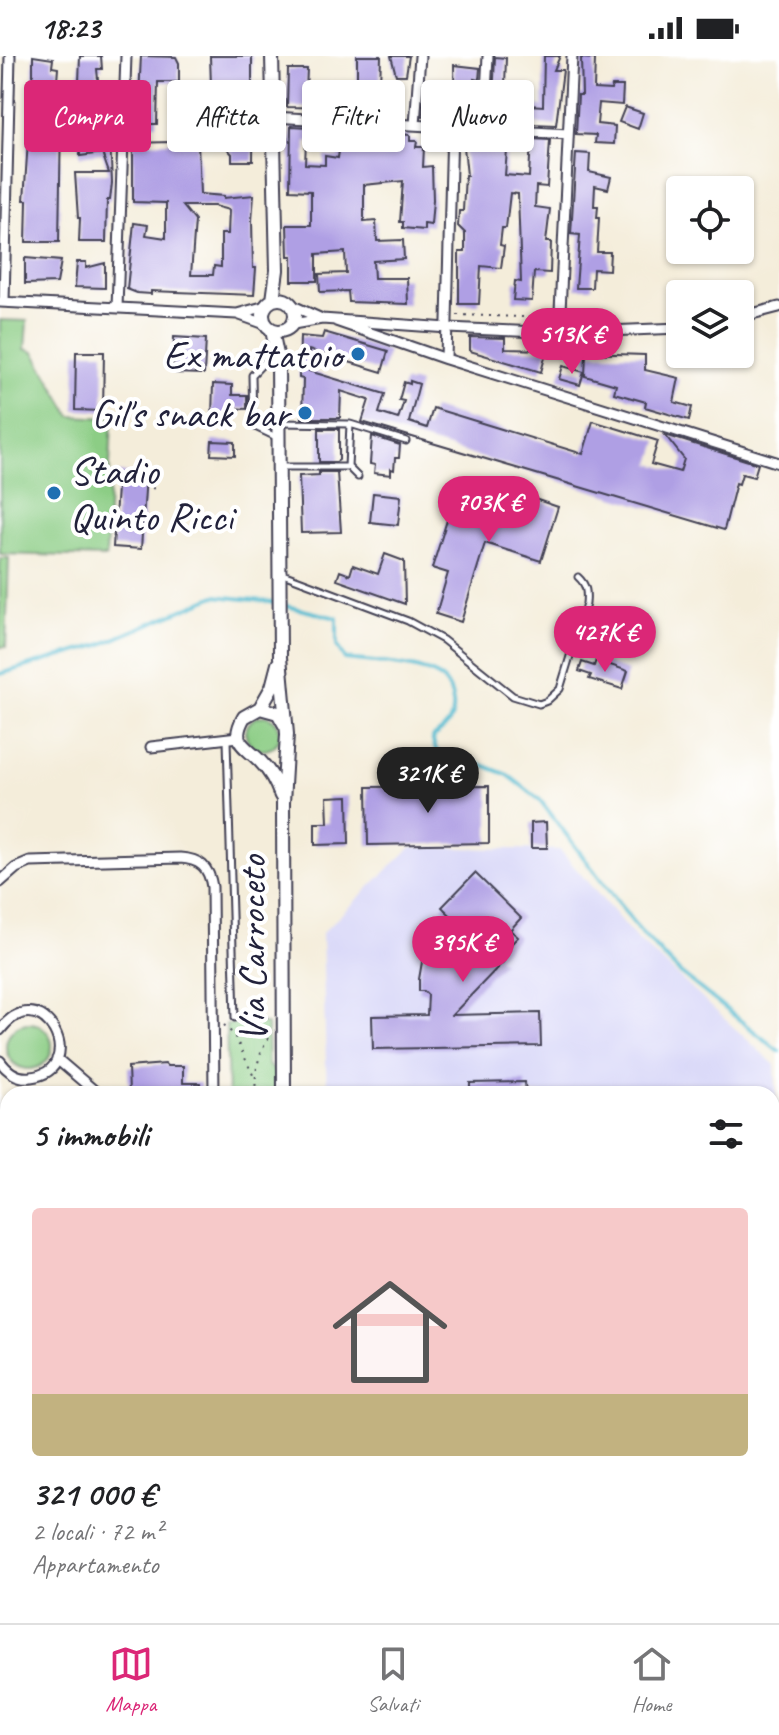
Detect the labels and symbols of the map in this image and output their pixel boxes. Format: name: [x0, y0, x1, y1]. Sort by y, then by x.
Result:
pin: 513K €: [507, 308, 637, 376]
place label: Ex mattatoio: [164, 330, 346, 380]
marker: Ex mattatoio: [349, 345, 367, 363]
place label: Gil's snack bar: [91, 389, 293, 439]
marker: Gil's snack bar: [296, 404, 314, 422]
place label: Stadio Quinto Ricci: [70, 446, 237, 542]
pin: 703K €: [424, 476, 554, 544]
marker: Stadio Quinto Ricci: [45, 484, 63, 502]
pin: 427K €: [540, 606, 670, 674]
pin: 321K €: [363, 747, 493, 815]
street label: Via Carroceto: [227, 854, 277, 1042]
pin: 395K €: [398, 916, 528, 984]

